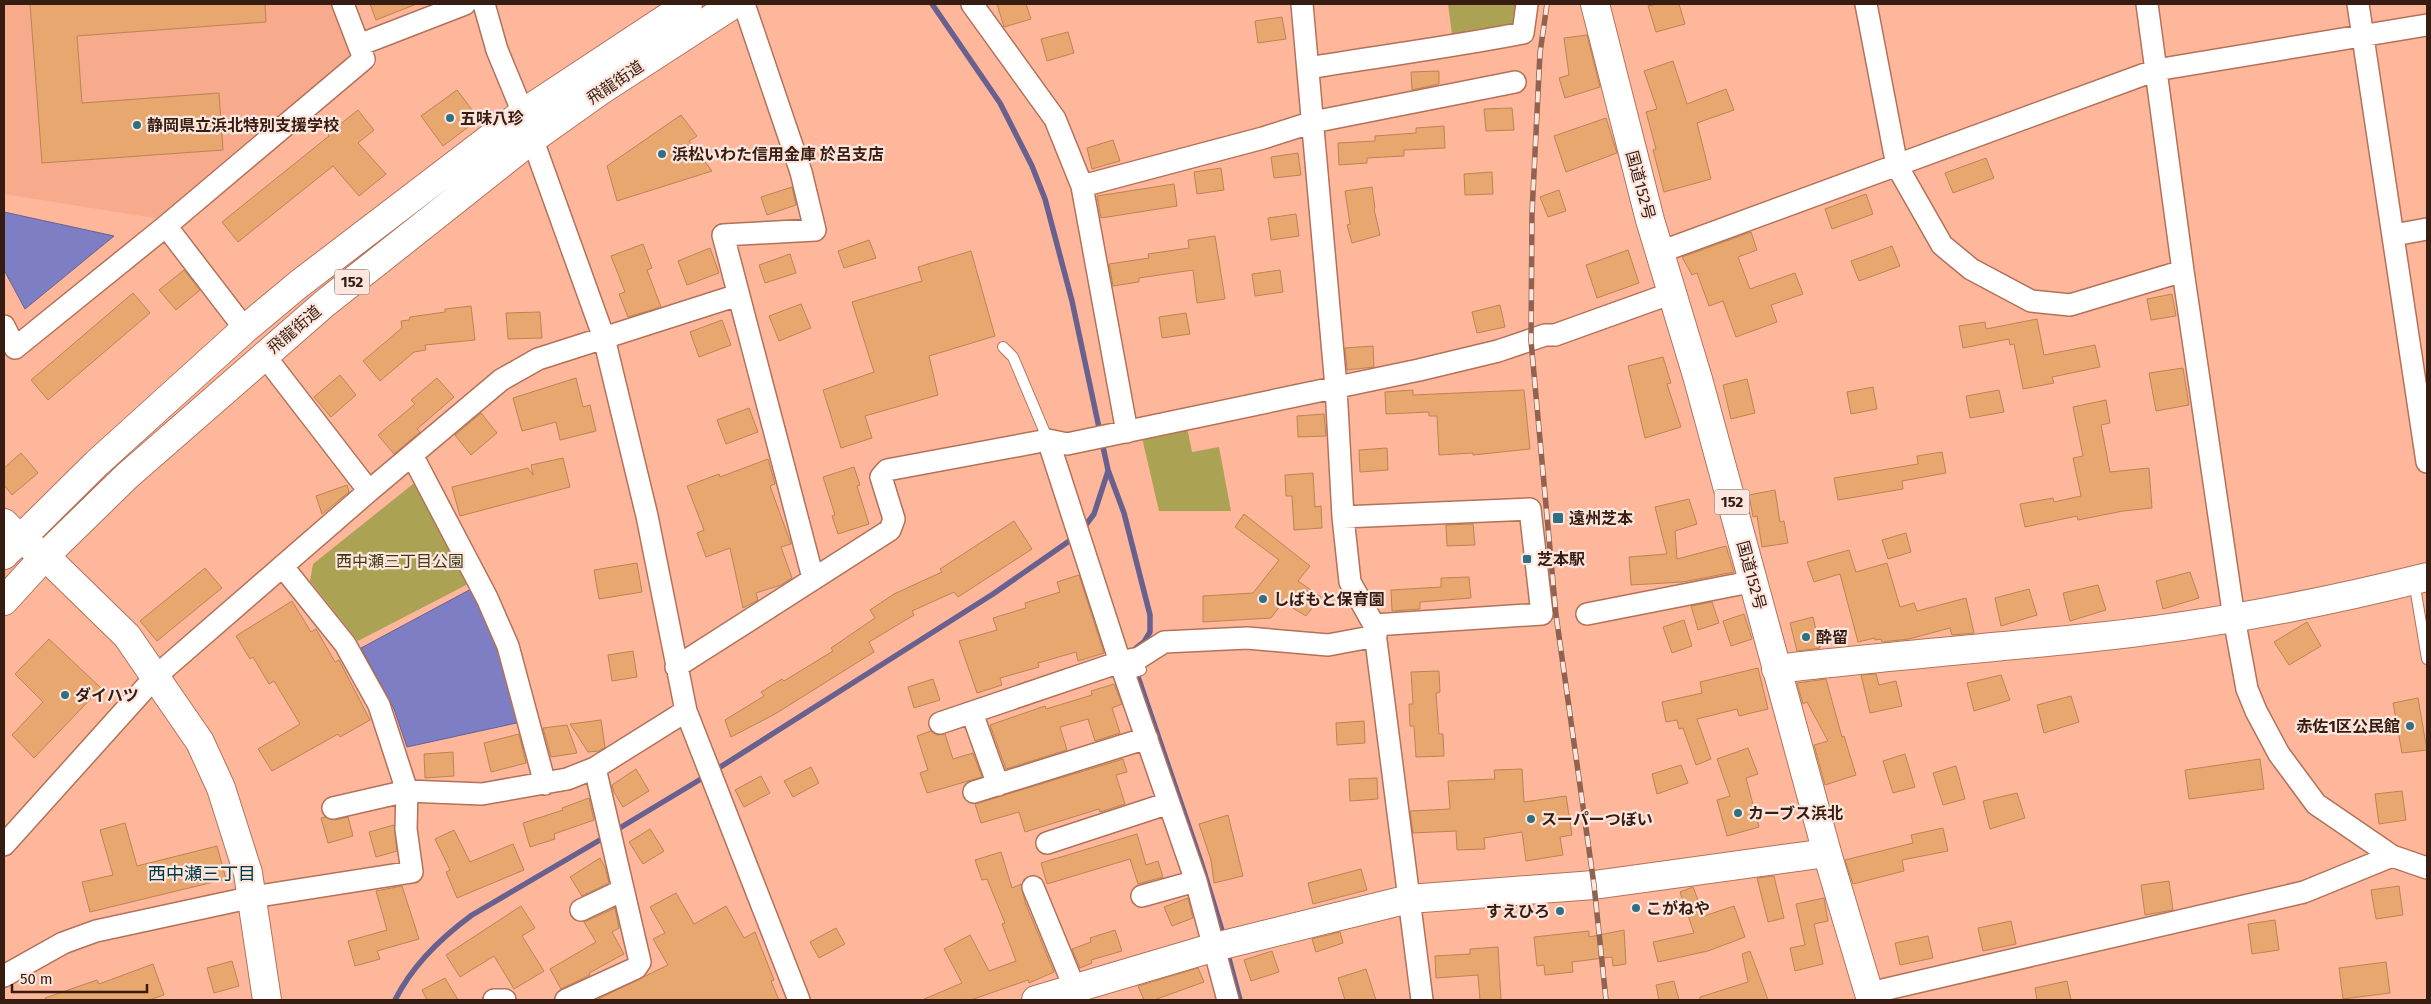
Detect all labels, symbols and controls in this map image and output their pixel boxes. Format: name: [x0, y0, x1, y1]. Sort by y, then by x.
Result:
street label: 飛龍街道: [583, 57, 647, 108]
place label: 五味八珍: [460, 109, 524, 128]
marker: 五味八珍: [444, 112, 456, 124]
place label: 静岡県立浜北特別支援学校: [147, 116, 339, 135]
marker: 静岡県立浜北特別支援学校: [131, 119, 143, 131]
place label: 浜松いわた信用金庫 於呂支店: [672, 145, 884, 164]
marker: 浜松いわた信用金庫 於呂支店: [656, 148, 668, 160]
street label: 国道152号: [1622, 149, 1659, 222]
road number: 152: [334, 270, 370, 294]
street label: 飛龍街道: [264, 302, 325, 357]
road number: 152: [1714, 490, 1750, 514]
place label: 遠州芝本: [1569, 509, 1633, 528]
marker: 遠州芝本: [1551, 511, 1565, 525]
street label: 国道152号: [1733, 539, 1770, 612]
place label: 芝本駅: [1537, 550, 1585, 569]
park label: 西中瀬三丁目公園: [336, 552, 464, 571]
marker: 芝本駅: [1521, 553, 1533, 565]
place label: しばもと保育園: [1273, 590, 1385, 609]
marker: しばもと保育園: [1257, 593, 1269, 605]
place label: 酔留: [1816, 628, 1848, 647]
marker: 酔留: [1800, 631, 1812, 643]
place label: ダイハツ: [75, 686, 139, 705]
marker: ダイハツ: [59, 689, 71, 701]
place label: 赤佐1区公民館: [2297, 717, 2400, 736]
marker: 赤佐1区公民館: [2404, 720, 2416, 732]
place label: カーブス浜北: [1748, 804, 1843, 823]
marker: カーブス浜北: [1732, 807, 1744, 819]
place label: スーパーつぼい: [1541, 810, 1653, 829]
marker: スーパーつぼい: [1525, 813, 1537, 825]
district label: 西中瀬三丁目: [148, 863, 256, 885]
place label: こがねや: [1646, 899, 1710, 918]
place label: すえひろ: [1486, 902, 1550, 921]
marker: こがねや: [1630, 902, 1642, 914]
marker: すえひろ: [1554, 905, 1566, 917]
scale bar: [12, 962, 148, 994]
text: 50 m: [20, 970, 53, 988]

